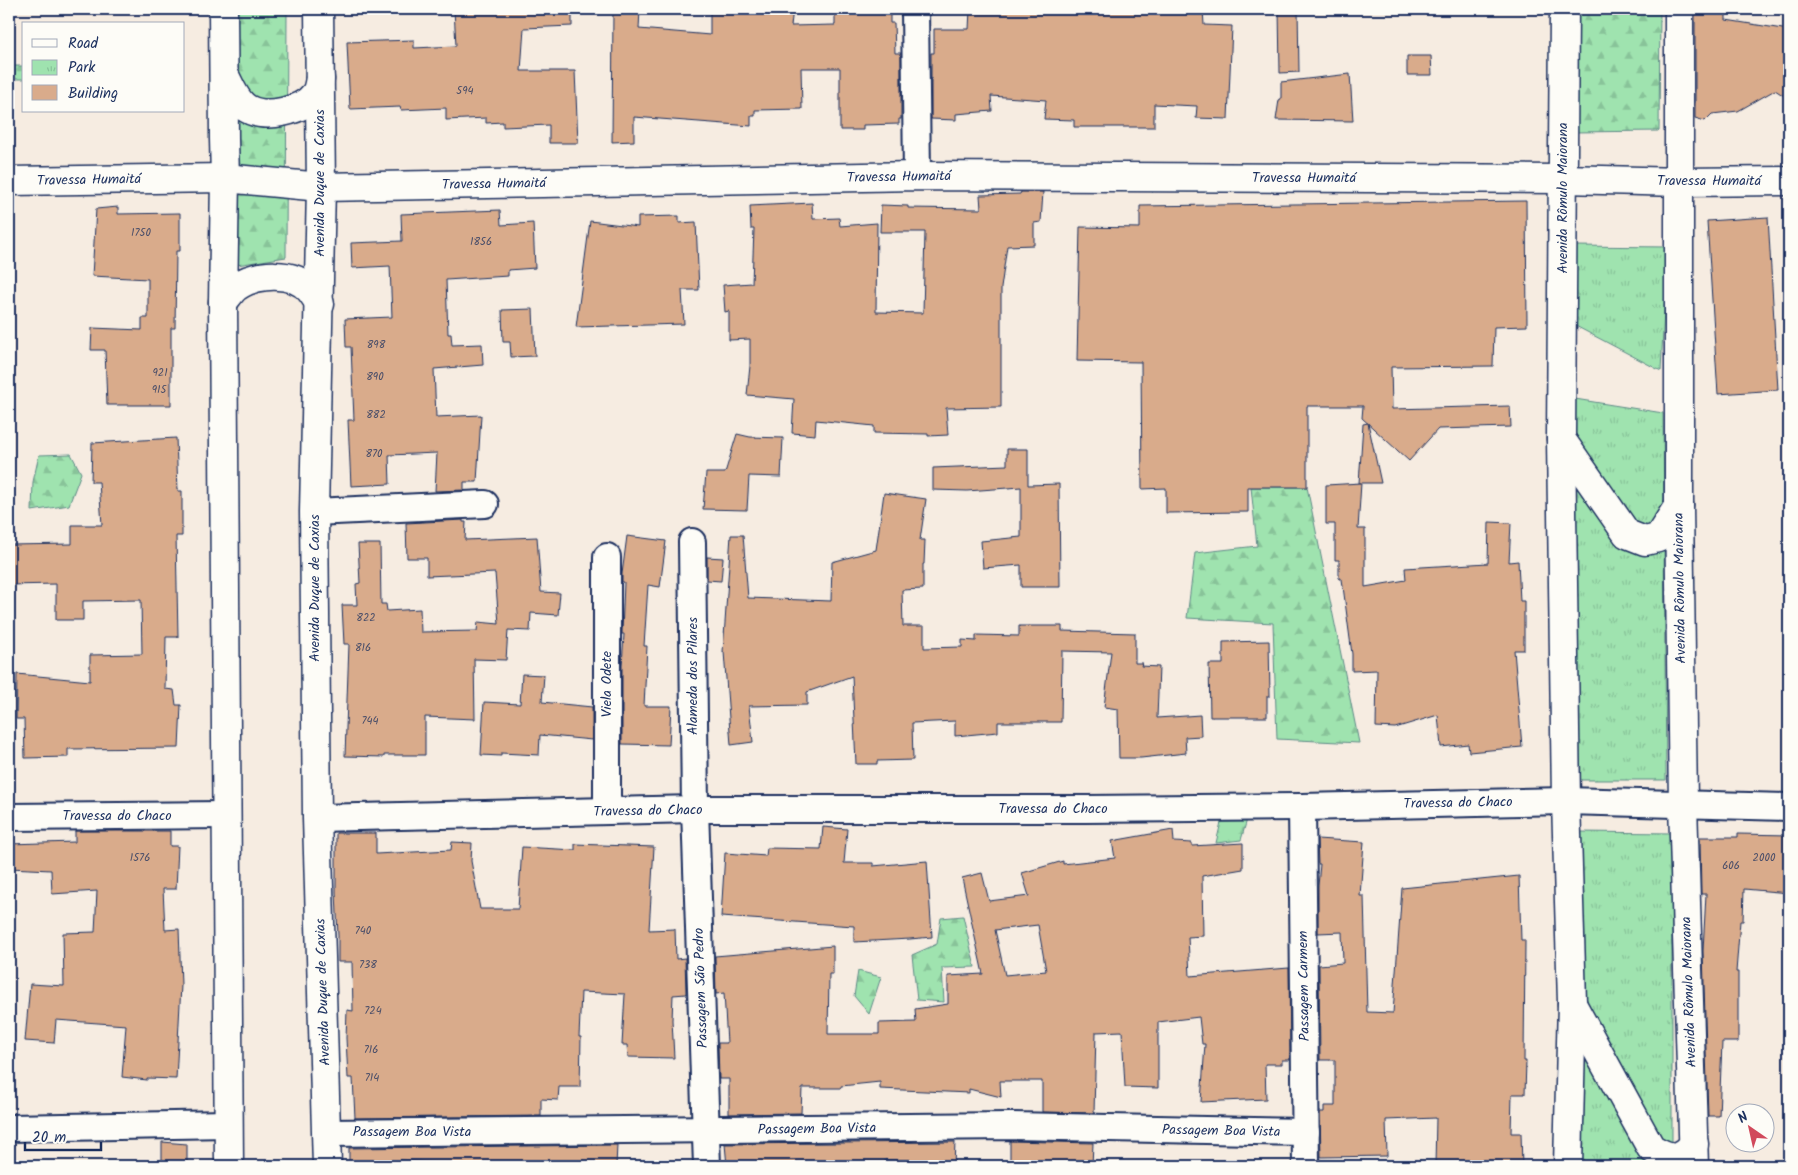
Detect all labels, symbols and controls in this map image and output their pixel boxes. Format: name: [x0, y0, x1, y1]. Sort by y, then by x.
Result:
legend: [22, 22, 185, 112]
text: Road: [68, 32, 99, 56]
text: Park: [68, 56, 96, 80]
text: Building: [68, 82, 118, 106]
house number: 594: [456, 82, 474, 100]
street label: Avenida Duque de Caxias: [309, 109, 331, 257]
street label: Avenida Rômulo Maiorana: [1552, 123, 1574, 273]
street label: Travessa Humaitá: [847, 165, 953, 189]
street label: Travessa Humaitá: [1252, 167, 1357, 189]
street label: Travessa Humaitá: [37, 168, 143, 192]
street label: Travessa Humaitá: [1657, 170, 1762, 192]
street label: Travessa Humaitá: [442, 172, 548, 196]
house number: 1750: [131, 224, 151, 242]
house number: 1856: [470, 233, 492, 251]
house number: 898: [367, 336, 386, 354]
house number: 921: [152, 364, 168, 382]
house number: 890: [366, 368, 384, 386]
house number: 915: [152, 381, 167, 399]
house number: 882: [366, 406, 386, 424]
house number: 870: [365, 445, 383, 463]
street label: Avenida Rômulo Maiorana: [1668, 512, 1692, 664]
street label: Avenida Duque de Caxias: [304, 514, 326, 662]
house number: 822: [356, 609, 376, 627]
street label: Alameda dos Pilares: [682, 617, 704, 735]
house number: 816: [355, 639, 371, 657]
street label: Viela Odete: [596, 650, 618, 717]
house number: 744: [361, 712, 379, 730]
street label: Travessa do Chaco: [1403, 791, 1513, 815]
street label: Travessa do Chaco: [999, 798, 1107, 820]
street label: Travessa do Chaco: [593, 799, 703, 823]
street label: Travessa do Chaco: [63, 805, 171, 827]
house number: 1576: [130, 849, 150, 867]
house number: 2000: [1753, 849, 1776, 867]
house number: 606: [1722, 857, 1740, 875]
street label: Avenida Rômulo Maiorana: [1675, 916, 1703, 1068]
street label: Avenida Duque de Caxias: [309, 918, 337, 1066]
house number: 740: [355, 922, 372, 940]
street label: Passagem São Pedro: [688, 928, 714, 1048]
street label: Passagem Carmem: [1292, 931, 1316, 1041]
house number: 738: [359, 956, 377, 974]
house number: 724: [364, 1002, 382, 1020]
house number: 716: [364, 1041, 378, 1059]
house number: 714: [365, 1069, 379, 1087]
north arrow: [1726, 1102, 1776, 1152]
text: N: [1733, 1106, 1753, 1130]
street label: Passagem Boa Vista: [758, 1117, 876, 1141]
street label: Passagem Boa Vista: [1162, 1119, 1280, 1143]
scale bar: [25, 1120, 101, 1152]
street label: Passagem Boa Vista: [353, 1121, 471, 1143]
text: 20 m: [32, 1126, 66, 1150]

